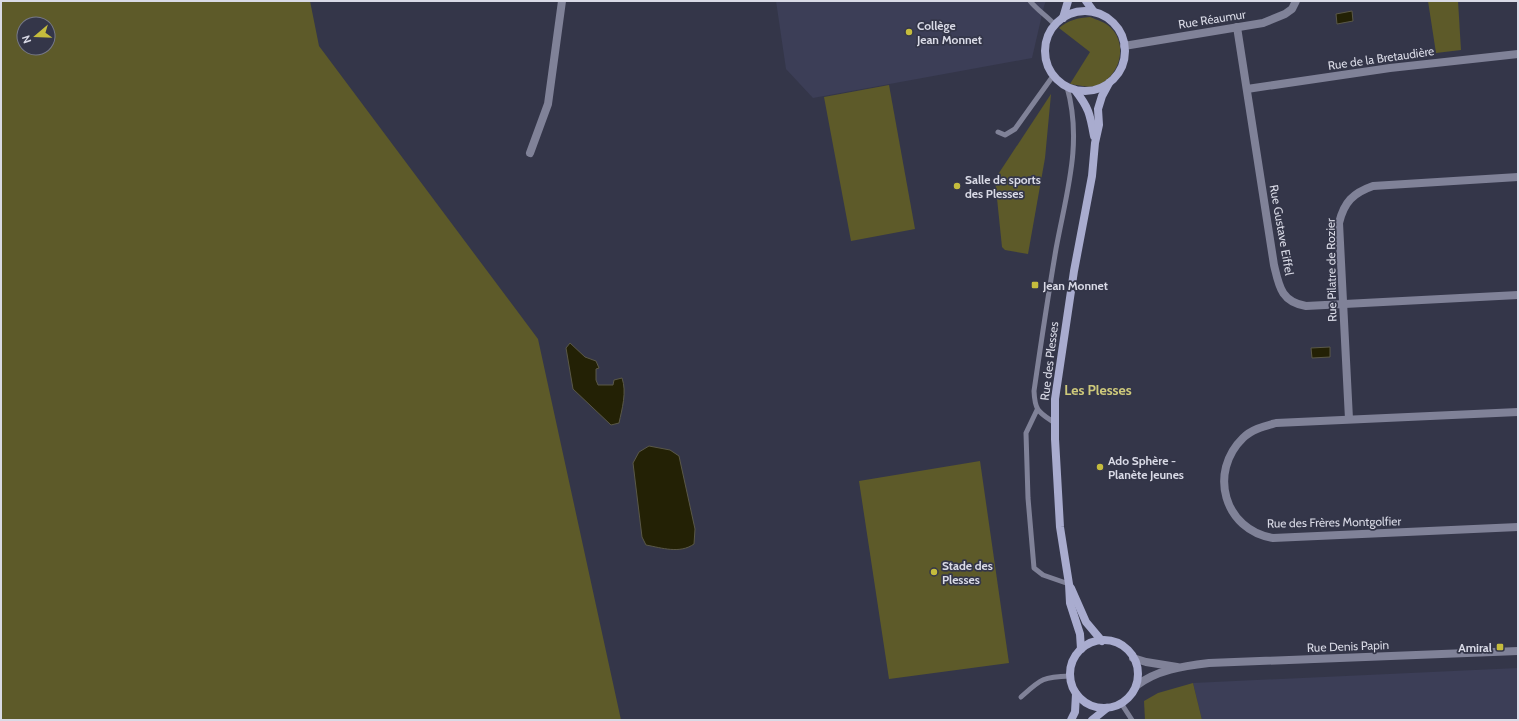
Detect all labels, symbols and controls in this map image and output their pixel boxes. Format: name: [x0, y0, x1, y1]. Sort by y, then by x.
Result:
street label: Rue Réaumur: [1177, 6, 1247, 32]
north arrow: [16, 16, 56, 56]
place label: Collège Jean Monnet: [916, 18, 982, 47]
marker: Collège Jean Monnet: [904, 27, 914, 37]
text: N: [19, 33, 34, 45]
street label: Rue de la Bretaudière: [1327, 43, 1435, 73]
place label: Salle de sports des Plesses: [965, 172, 1041, 201]
marker: Salle de sports des Plesses: [952, 181, 962, 191]
street label: Rue Gustave Eiffel: [1267, 183, 1297, 277]
street label: Rue Pilatre de Rozier: [1323, 218, 1339, 322]
place label: Jean Monnet: [1042, 278, 1108, 293]
marker: Jean Monnet: [1030, 280, 1040, 290]
street label: Rue des Plesses: [1037, 321, 1061, 401]
district label: Les Plesses: [1064, 381, 1132, 399]
place label: Ado Sphère - Planète Jeunes: [1108, 453, 1184, 482]
marker: Ado Sphère - Planète Jeunes: [1095, 462, 1105, 472]
street label: Rue des Frères Montgolfier: [1267, 513, 1402, 531]
place label: Stade des Plesses: [942, 558, 993, 587]
marker: Stade des Plesses: [929, 567, 939, 577]
street label: Rue Denis Papin: [1307, 637, 1390, 655]
place label: Amiral: [1458, 640, 1492, 655]
marker: Amiral: [1495, 642, 1505, 652]

